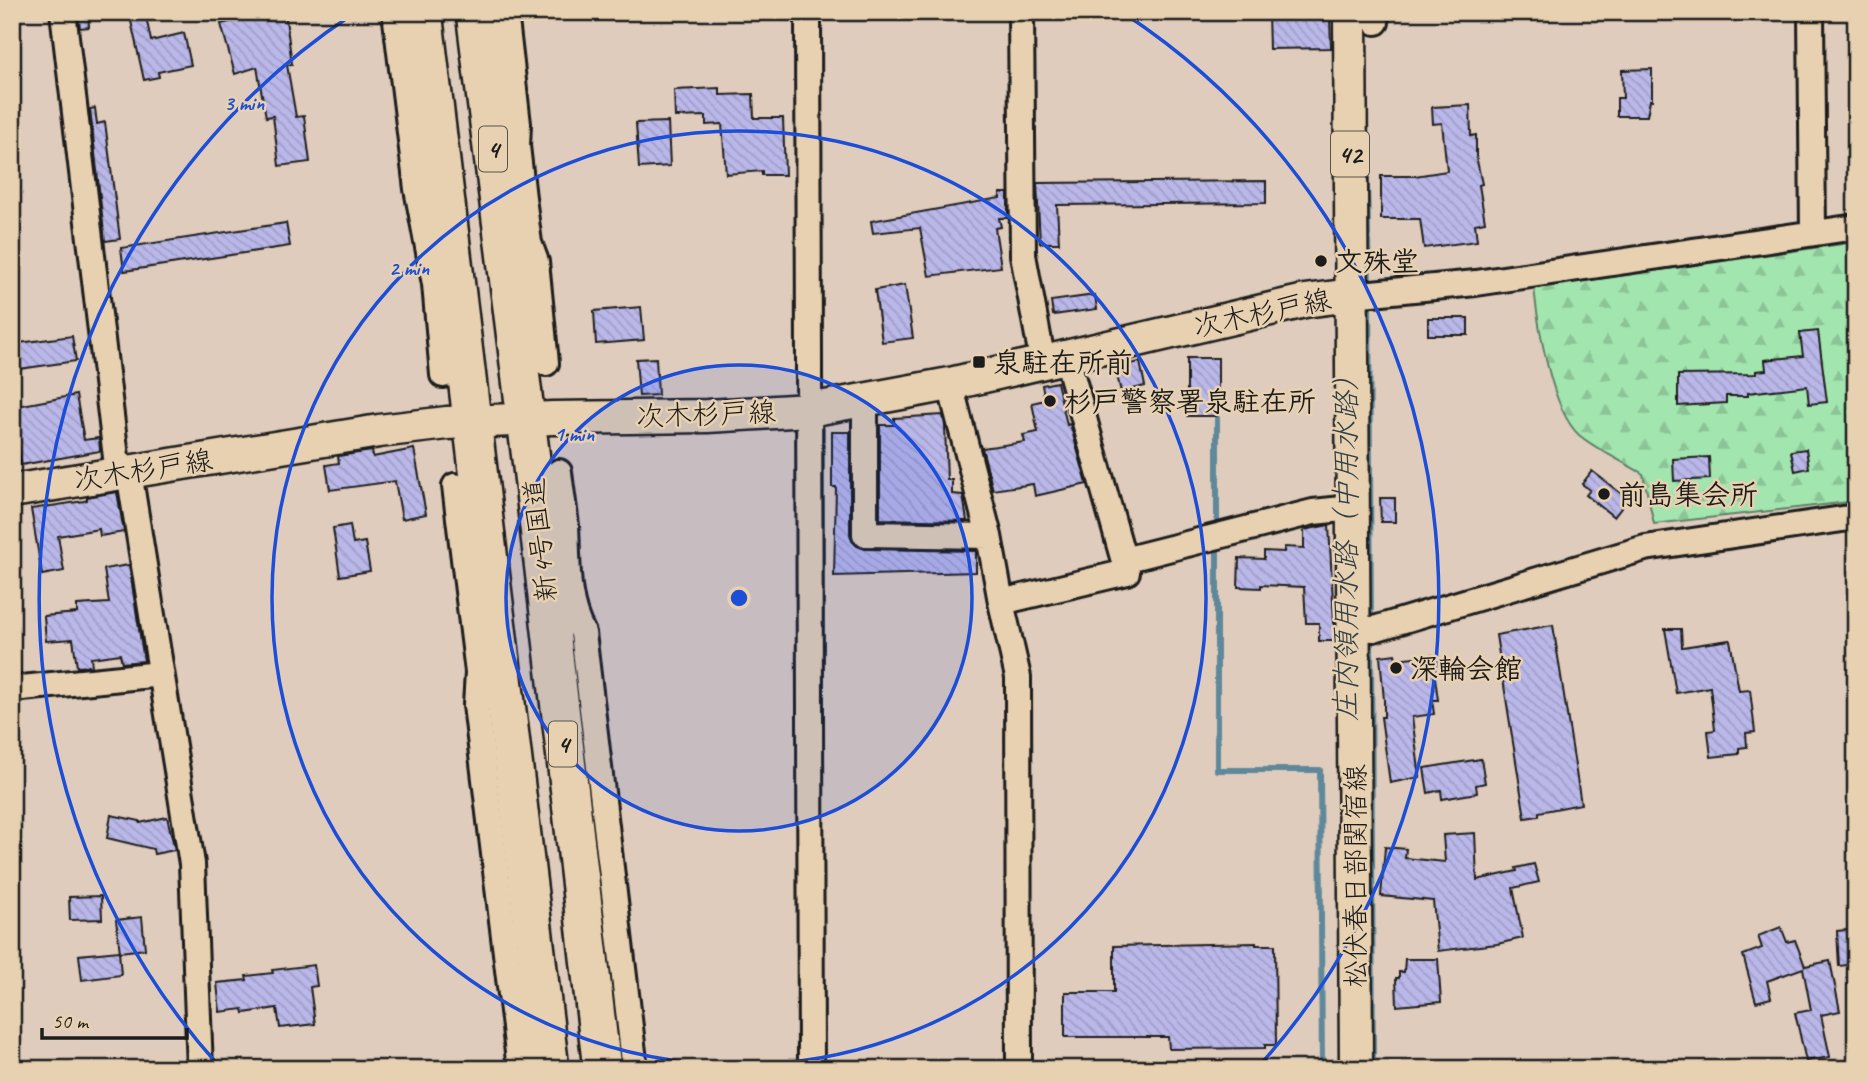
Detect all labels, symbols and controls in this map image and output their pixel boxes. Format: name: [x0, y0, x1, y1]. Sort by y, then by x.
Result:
text: 3 min: [224, 90, 264, 116]
road number: 4: [479, 126, 507, 172]
road number: 42: [1331, 132, 1369, 176]
place label: 文殊堂: [1335, 244, 1419, 279]
marker: 文殊堂: [1313, 253, 1329, 269]
text: 2 min: [389, 255, 429, 281]
street label: 次木杉戸線: [1190, 281, 1334, 345]
place label: 泉駐在所前: [993, 345, 1133, 380]
marker: 泉駐在所前: [971, 354, 987, 370]
water label: 庄内領用水路（中用水路）: [1327, 361, 1365, 721]
place label: 杉戸警察署泉駐在所: [1064, 384, 1316, 419]
marker: 杉戸警察署泉駐在所: [1042, 393, 1058, 409]
street label: 次木杉戸線: [635, 394, 777, 434]
text: 1 min: [554, 421, 594, 447]
street label: 次木杉戸線: [71, 442, 215, 498]
street label: 新4号国道: [516, 476, 564, 604]
place label: 前島集会所: [1618, 477, 1758, 512]
marker: 前島集会所: [1596, 486, 1612, 502]
centre of rings: [727, 586, 751, 610]
place label: 深輪会館: [1410, 651, 1522, 686]
marker: 深輪会館: [1388, 660, 1404, 676]
road number: 4: [549, 722, 577, 766]
street label: 松伏春日部関宿線: [1338, 764, 1373, 988]
scale bar: [42, 997, 187, 1041]
text: 50 m: [52, 1008, 90, 1034]

